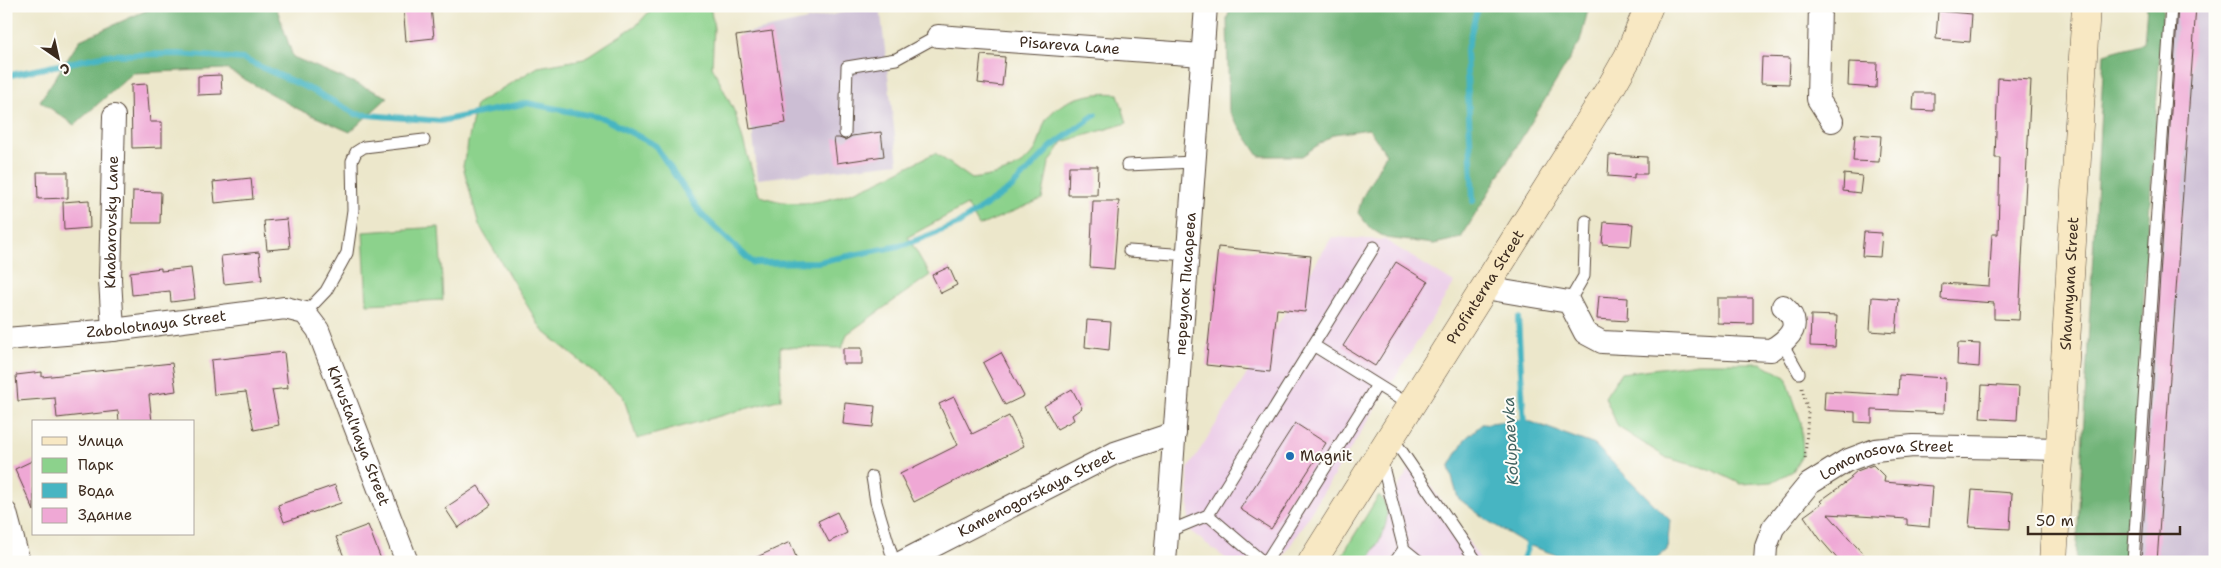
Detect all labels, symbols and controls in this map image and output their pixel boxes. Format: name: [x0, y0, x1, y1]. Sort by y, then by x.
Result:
north arrow: [32, 32, 82, 82]
street label: Pisareva Lane: [1019, 32, 1121, 59]
text: С: [57, 59, 74, 79]
street label: Khabarovsky Lane: [100, 155, 123, 289]
street label: переулок Писарева: [1170, 211, 1201, 356]
street label: Shaumyana Street: [2056, 216, 2083, 351]
street label: Profinterna Street: [1442, 226, 1529, 348]
street label: Zabolotnaya Street: [85, 306, 227, 342]
street label: Khrustal'naya Street: [323, 363, 394, 509]
water label: Kolupaevka: [1498, 396, 1523, 486]
legend: [32, 420, 195, 536]
text: Улица: [78, 431, 124, 451]
street label: Lomonosova Street: [1816, 436, 1954, 485]
street label: Kamenogorskaya Street: [954, 445, 1118, 542]
place label: Magnit: [1300, 446, 1352, 466]
marker: Magnit: [1284, 450, 1296, 462]
text: Парк: [78, 455, 114, 475]
text: Вода: [78, 481, 115, 501]
scale bar: [2028, 503, 2181, 535]
text: Здание: [78, 505, 132, 525]
text: 50 m: [2036, 511, 2074, 531]

